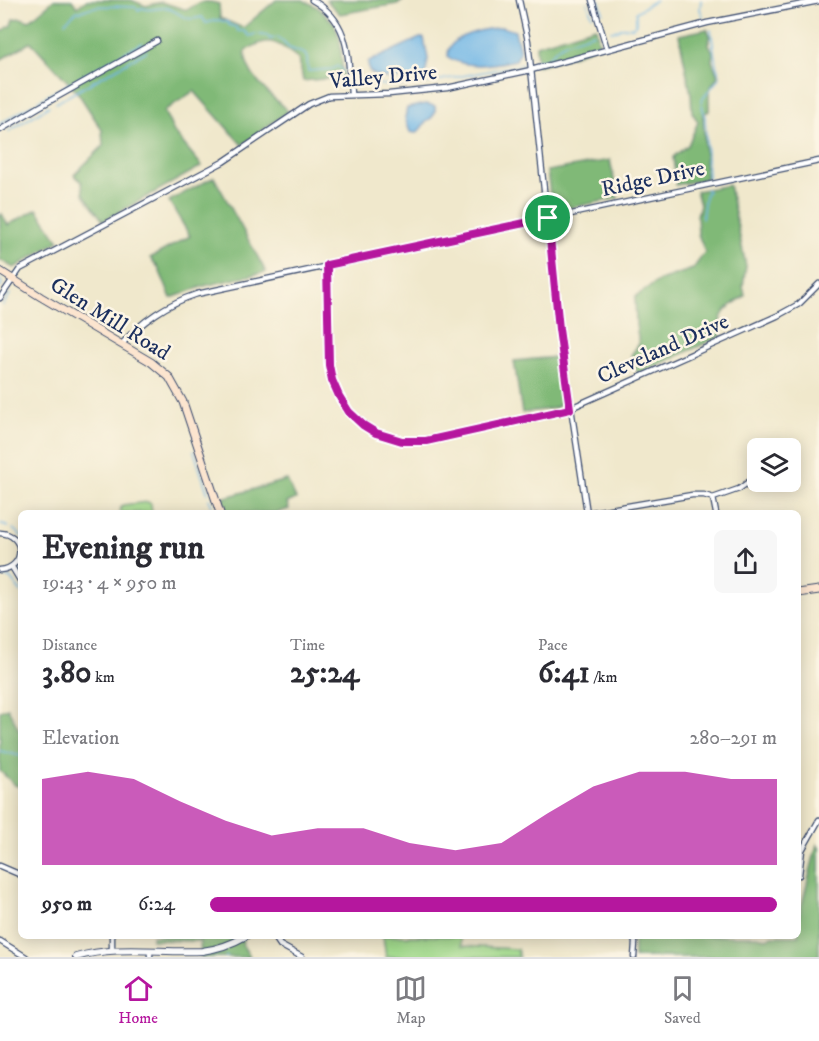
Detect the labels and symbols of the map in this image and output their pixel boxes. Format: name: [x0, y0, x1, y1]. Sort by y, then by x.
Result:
street label: Valley Drive: [327, 59, 438, 95]
street label: Ridge Drive: [599, 155, 707, 203]
pin: [522, 192, 573, 243]
street label: Glen Mill Road: [45, 271, 175, 367]
street label: Cleveland Drive: [593, 308, 733, 390]

